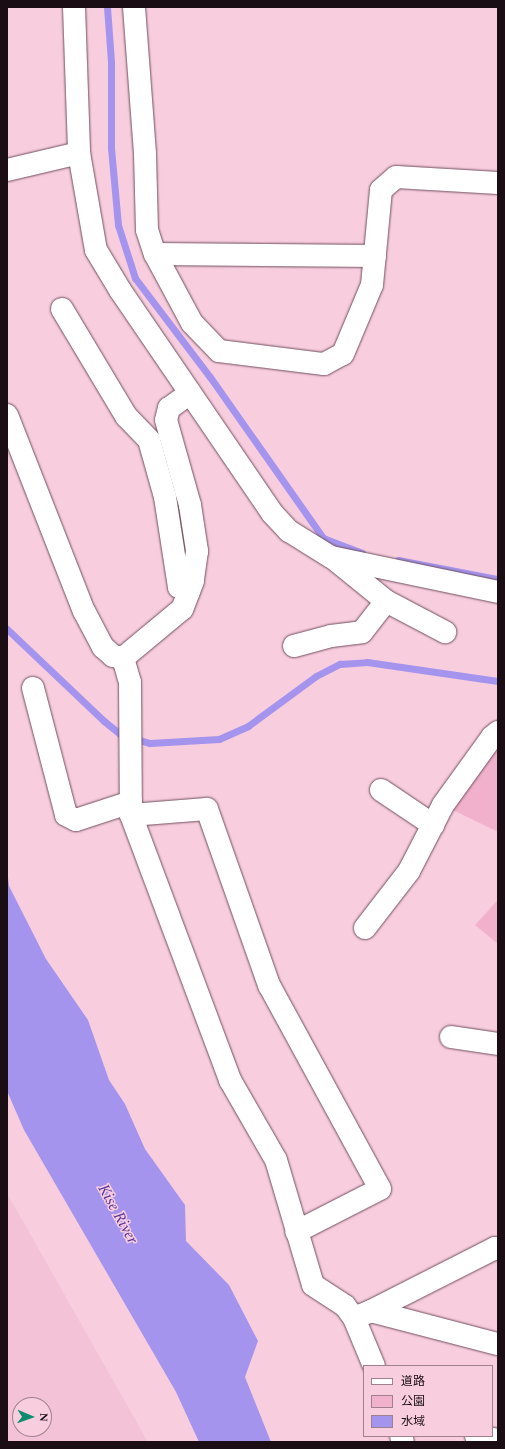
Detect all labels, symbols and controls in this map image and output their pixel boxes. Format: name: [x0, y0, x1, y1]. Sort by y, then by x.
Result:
water label: Kise River: [94, 1181, 142, 1247]
legend: [363, 1365, 493, 1437]
text: 道路: [401, 1372, 425, 1391]
text: 公園: [401, 1392, 425, 1411]
north arrow: [12, 1397, 52, 1437]
text: 水域: [401, 1412, 425, 1431]
text: N: [35, 1413, 52, 1422]

